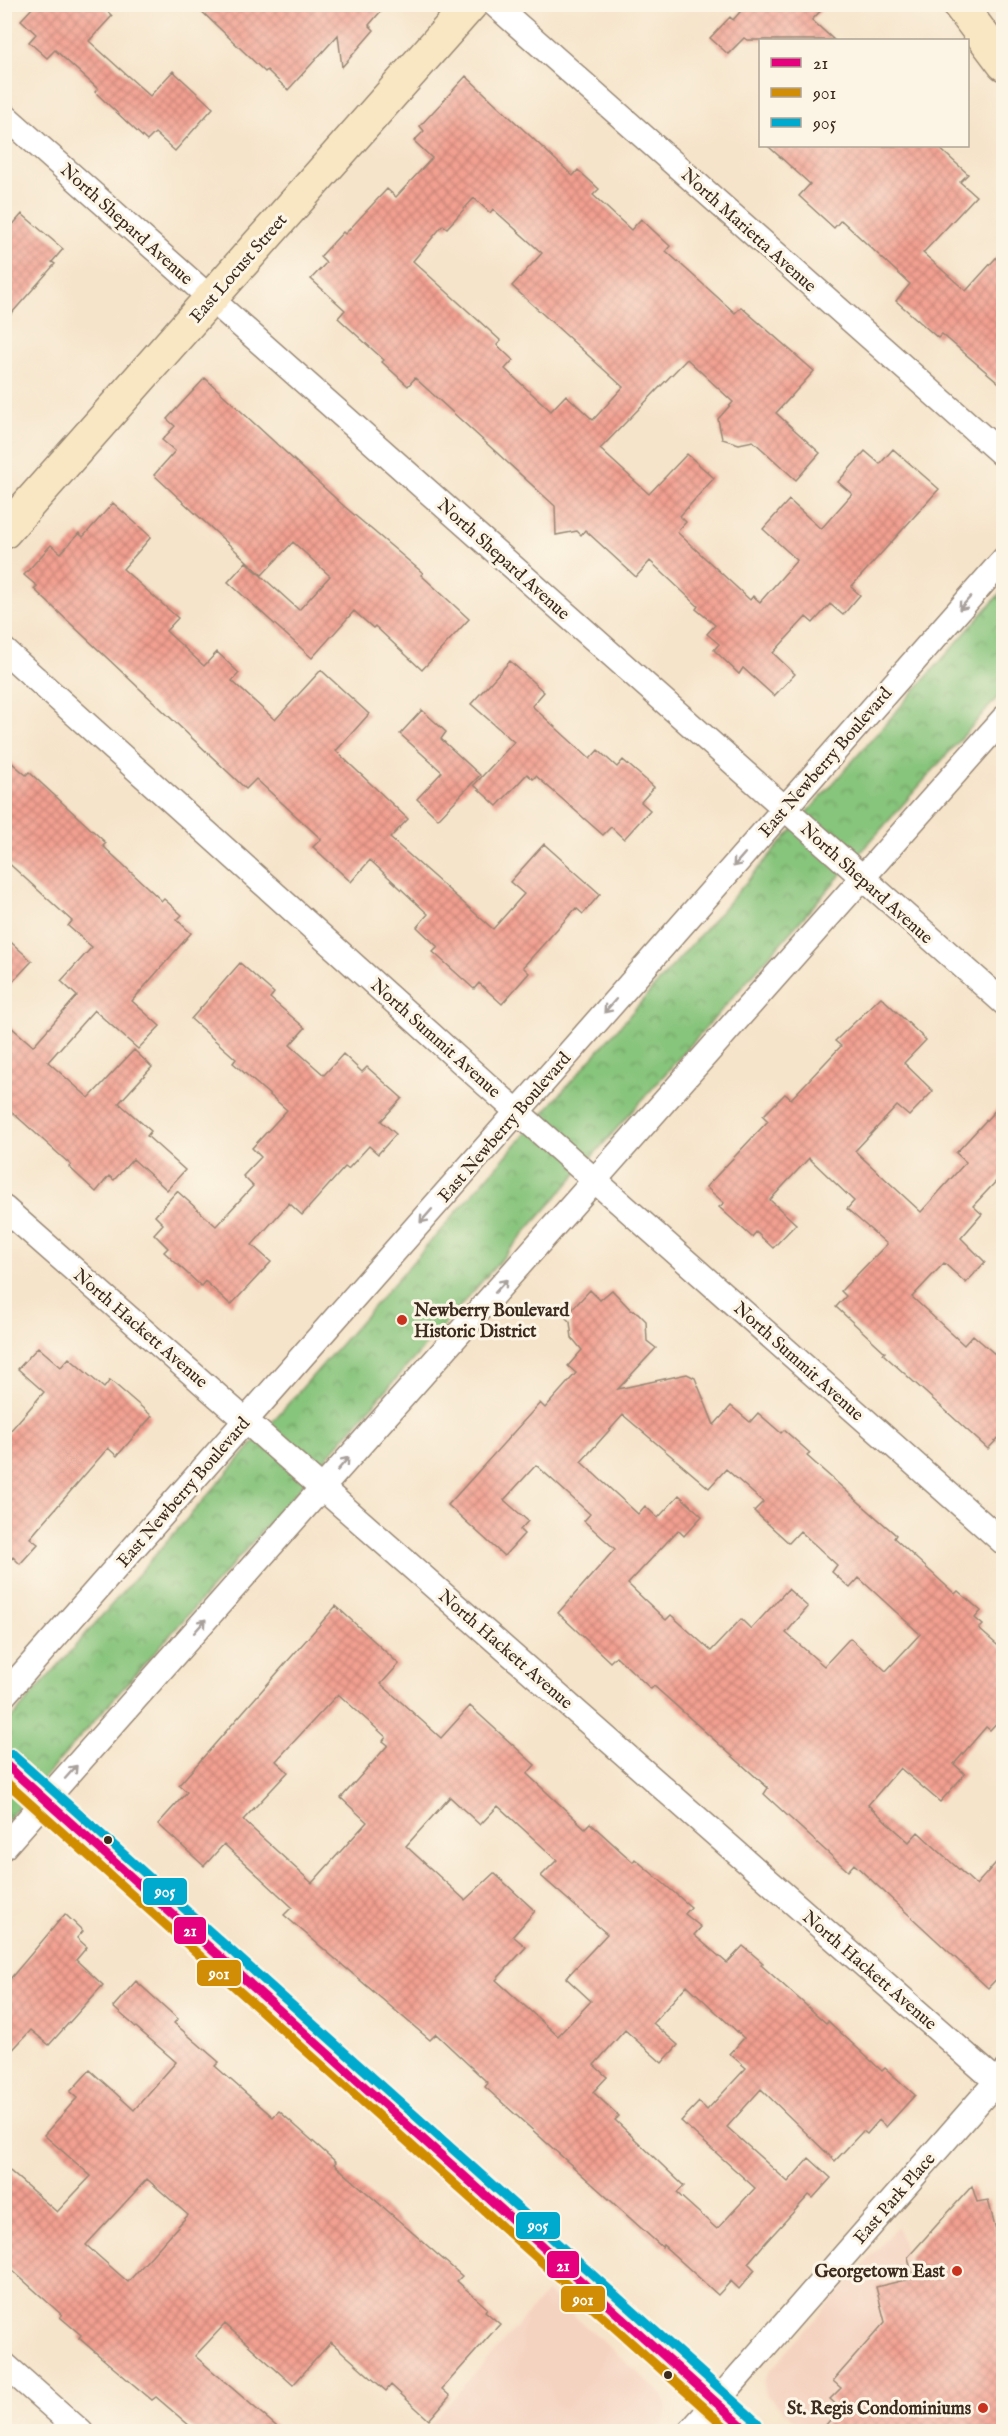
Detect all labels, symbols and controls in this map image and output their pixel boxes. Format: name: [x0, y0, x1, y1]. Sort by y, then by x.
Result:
legend: [759, 39, 969, 147]
text: 21: [813, 53, 828, 76]
text: 901: [812, 83, 836, 106]
text: 905: [812, 113, 837, 136]
street label: North Shepard Avenue: [55, 159, 197, 291]
street label: North Marietta Avenue: [675, 164, 820, 298]
street label: East Locust Street: [185, 210, 293, 328]
street label: North Shepard Avenue: [432, 494, 574, 626]
one-way arrow: [958, 595, 972, 610]
street label: East Newberry Boulevard: [755, 683, 898, 843]
street label: North Shepard Avenue: [795, 818, 937, 950]
one-way arrow: [732, 852, 746, 867]
street label: North Summit Avenue: [365, 975, 505, 1104]
one-way arrow: [603, 998, 617, 1013]
street label: East Newberry Boulevard: [434, 1048, 577, 1208]
one-way arrow: [419, 1208, 433, 1223]
street label: North Hackett Avenue: [68, 1264, 212, 1394]
one-way arrow: [493, 1279, 507, 1295]
street label: North Summit Avenue: [728, 1298, 868, 1427]
place label: Newberry Boulevard Historic District: [413, 1300, 569, 1344]
marker: Newberry Boulevard Historic District: [395, 1313, 409, 1327]
street label: East Newberry Boulevard: [113, 1413, 256, 1573]
one-way arrow: [336, 1457, 350, 1472]
street label: North Hackett Avenue: [433, 1585, 577, 1715]
one-way arrow: [193, 1619, 207, 1634]
one-way arrow: [64, 1765, 78, 1780]
unlabelled marker: [102, 1834, 114, 1846]
line badge: 905: [142, 1877, 188, 1906]
text: 905: [154, 1883, 176, 1903]
street label: North Hackett Avenue: [797, 1906, 941, 2036]
line badge: 21: [173, 1916, 207, 1945]
text: 21: [183, 1922, 197, 1942]
line badge: 901: [196, 1959, 242, 1987]
text: 901: [208, 1965, 229, 1985]
street label: East Park Place: [849, 2148, 941, 2250]
line badge: 905: [515, 2211, 561, 2240]
text: 905: [527, 2217, 549, 2237]
line badge: 21: [546, 2250, 580, 2279]
text: 21: [556, 2257, 570, 2277]
place label: Georgetown East: [814, 2261, 946, 2284]
marker: Georgetown East: [950, 2264, 964, 2278]
line badge: 901: [560, 2285, 606, 2313]
text: 901: [572, 2291, 593, 2311]
unlabelled marker: [662, 2369, 674, 2381]
place label: St. Regis Condominiums: [787, 2398, 972, 2421]
marker: St. Regis Condominiums: [976, 2401, 990, 2415]

